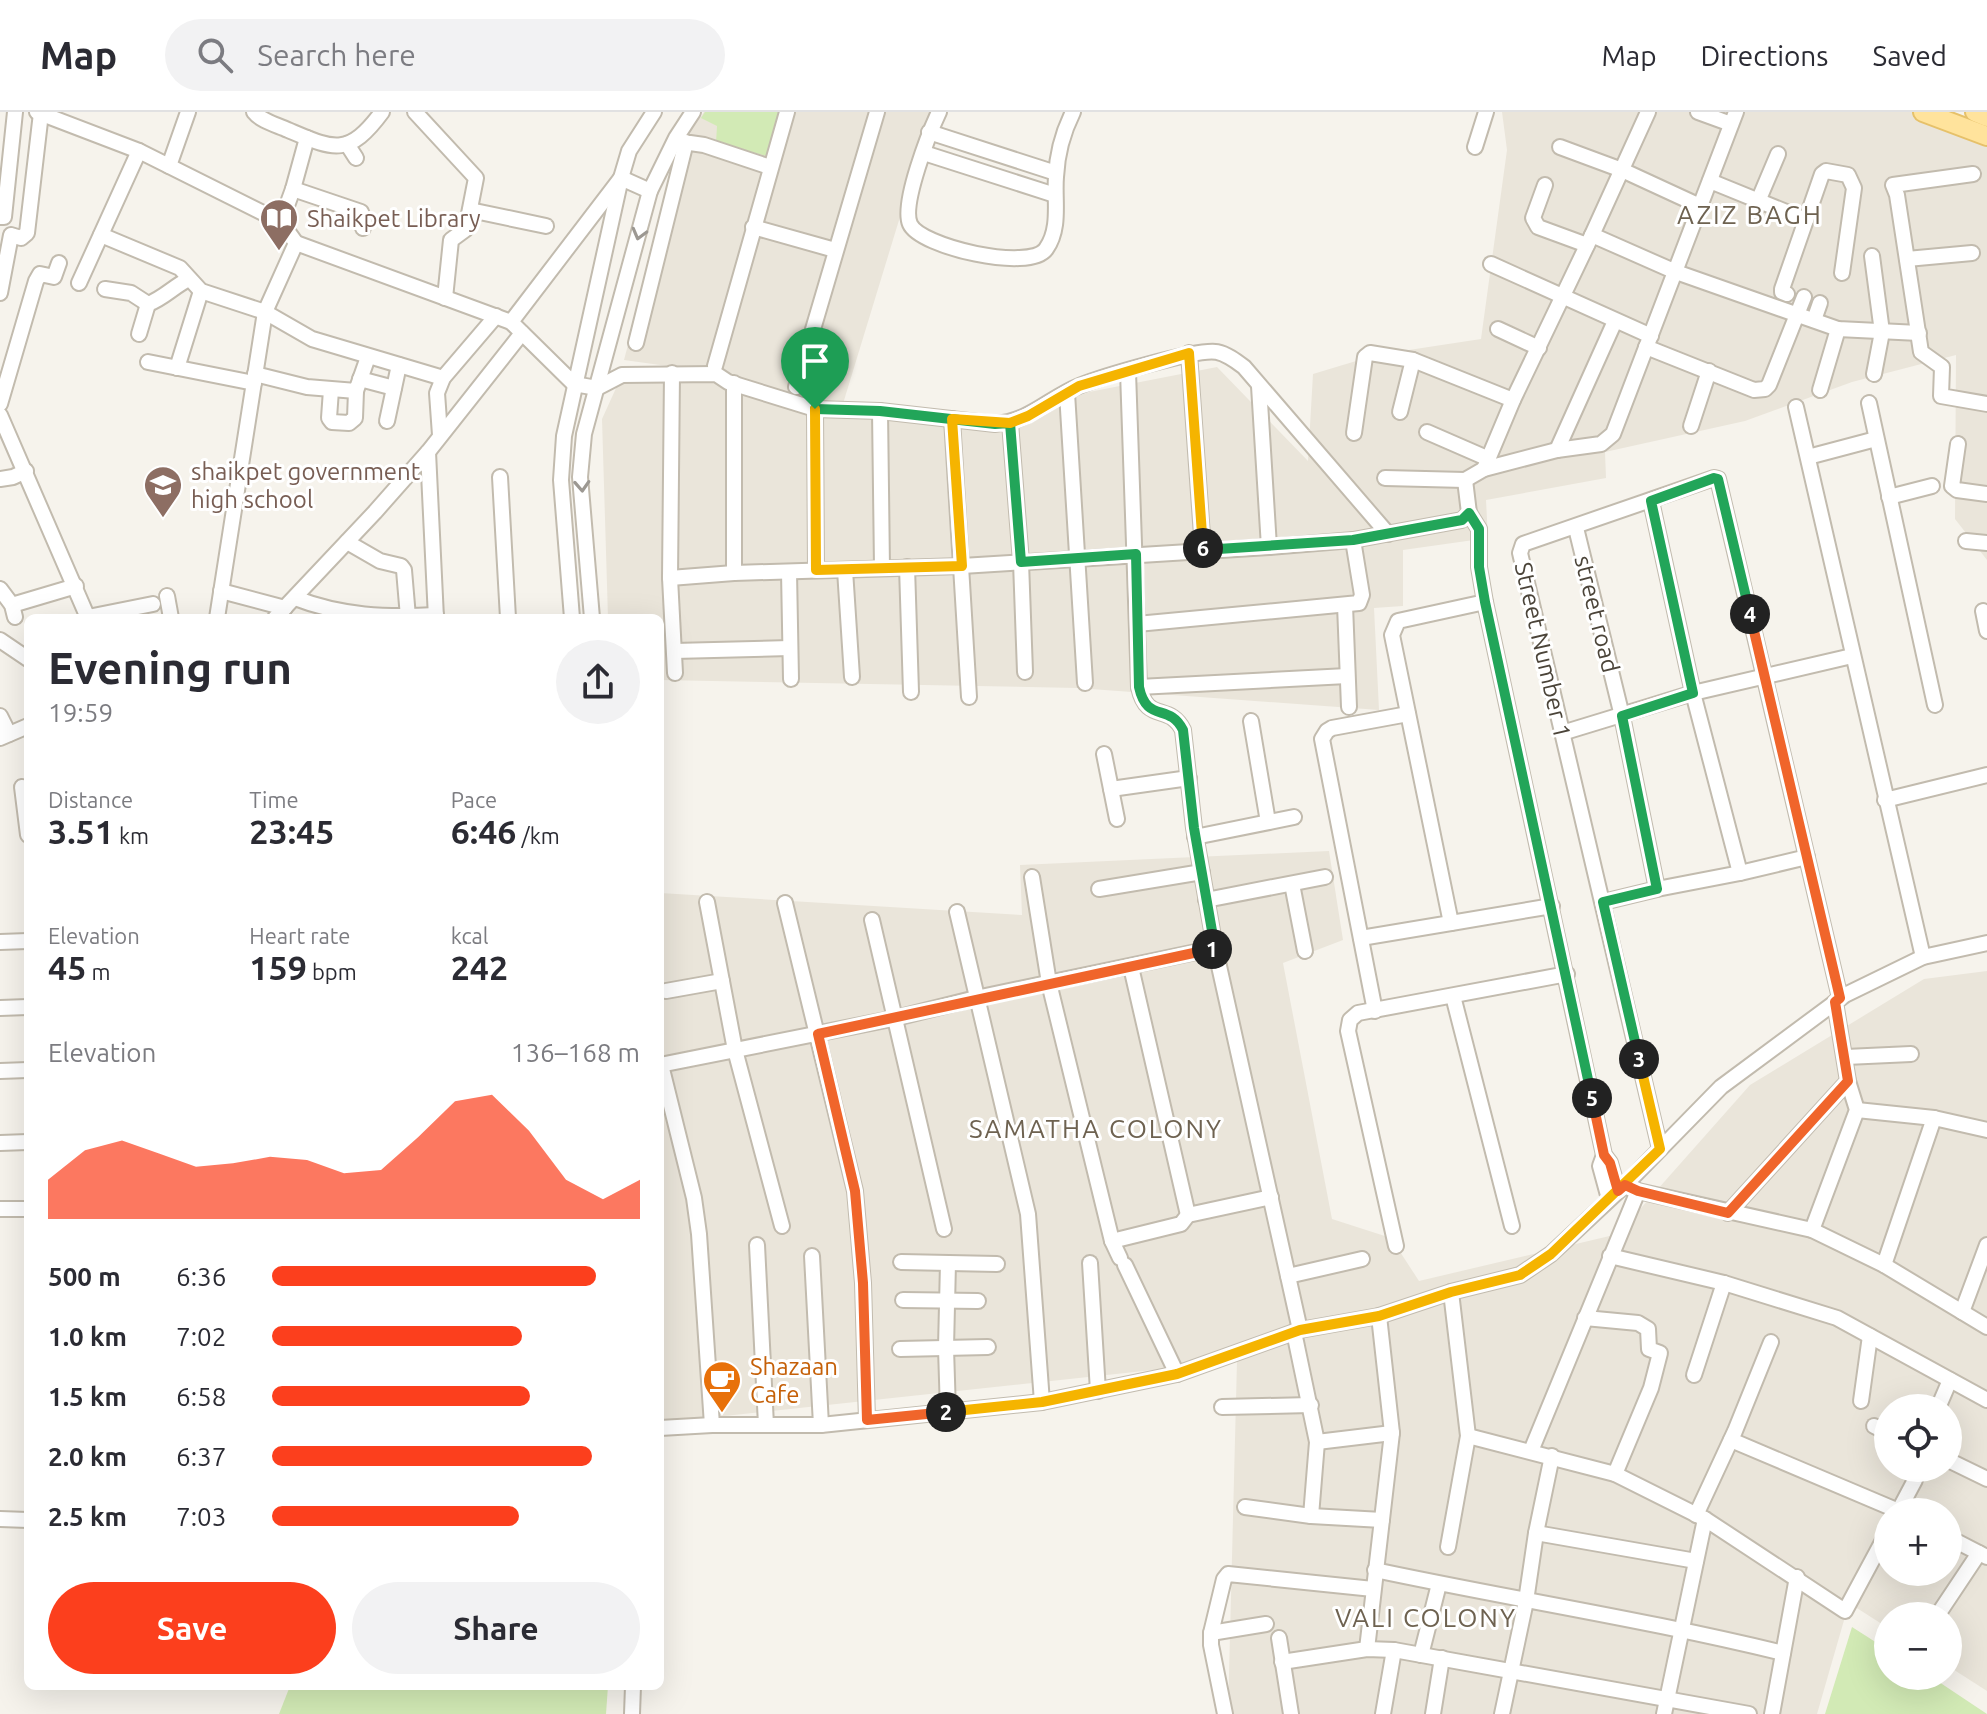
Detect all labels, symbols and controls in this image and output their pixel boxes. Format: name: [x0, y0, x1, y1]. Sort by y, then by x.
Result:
search box: [165, 19, 725, 91]
icon: search: [193, 33, 237, 77]
text: Map: [40, 34, 117, 76]
text: Search here: [257, 38, 416, 72]
text: Map: [1601, 40, 1657, 71]
text: Directions: [1701, 40, 1828, 71]
text: Saved: [1872, 40, 1947, 71]
library icon: Shaikpet Library: [258, 197, 300, 252]
district label: AZIZ BAGH: [1677, 200, 1823, 229]
place label: Shaikpet Library: [307, 205, 481, 232]
one-way arrow: [632, 226, 648, 240]
pin: [781, 327, 849, 409]
icon: arrive: [793, 339, 837, 383]
place label: shaikpet government high school: [191, 458, 421, 513]
school or university icon: shaikpet government high school: [142, 464, 184, 519]
one-way arrow: [573, 480, 590, 493]
pin: 6: [1183, 528, 1223, 568]
text: 6: [1197, 535, 1209, 560]
street label: street road: [1569, 553, 1625, 675]
street label: Street Number 1: [1510, 560, 1576, 740]
pin: 4: [1730, 594, 1770, 634]
text: 4: [1744, 601, 1756, 626]
button: share: [556, 640, 640, 724]
text: Evening run: [48, 643, 292, 692]
text: 19:59: [48, 698, 113, 727]
text: Distance: [48, 787, 133, 812]
text: Time: [249, 787, 299, 812]
text: Pace: [451, 787, 497, 812]
text: 3.51: [48, 812, 114, 850]
text: 23:45: [249, 812, 334, 850]
text: 6:46: [451, 812, 517, 850]
text: km: [114, 823, 149, 848]
text: /km: [517, 823, 560, 848]
text: Elevation: [48, 923, 140, 948]
text: Heart rate: [249, 923, 351, 948]
text: kcal: [451, 923, 489, 948]
pin: 1: [1192, 929, 1232, 969]
text: 1: [1206, 936, 1218, 961]
text: 45: [48, 948, 86, 986]
text: 159: [249, 948, 307, 986]
text: 242: [451, 948, 508, 986]
text: m: [86, 959, 110, 984]
text: bpm: [307, 959, 357, 984]
text: Elevation: [48, 1038, 156, 1067]
text: 136–168 m: [511, 1038, 640, 1067]
pin: 3: [1619, 1039, 1659, 1079]
text: 3: [1633, 1046, 1645, 1071]
pin: 5: [1572, 1078, 1612, 1118]
text: 5: [1586, 1085, 1598, 1110]
district label: SAMATHA COLONY: [969, 1114, 1223, 1143]
text: 500 m: [48, 1262, 121, 1291]
text: 6:36: [176, 1262, 226, 1291]
text: 1.0 km: [48, 1322, 127, 1351]
text: 7:02: [176, 1322, 226, 1351]
place label: Shazaan Cafe: [750, 1353, 838, 1408]
cafe icon: Shazaan Cafe: [701, 1359, 743, 1414]
text: 1.5 km: [48, 1382, 127, 1411]
text: 6:58: [176, 1382, 226, 1411]
pin: 2: [926, 1392, 966, 1432]
map controls: [1874, 1394, 1962, 1690]
button: locate: [1874, 1394, 1962, 1482]
text: 2: [940, 1399, 952, 1424]
text: 2.0 km: [48, 1442, 127, 1471]
text: 6:37: [176, 1442, 226, 1471]
button: +: [1874, 1498, 1962, 1586]
text: 2.5 km: [48, 1502, 127, 1531]
text: 7:03: [176, 1502, 226, 1531]
button: Save: [48, 1582, 336, 1674]
button: Share: [352, 1582, 640, 1674]
button: −: [1874, 1602, 1962, 1690]
district label: VALI COLONY: [1335, 1603, 1517, 1632]

